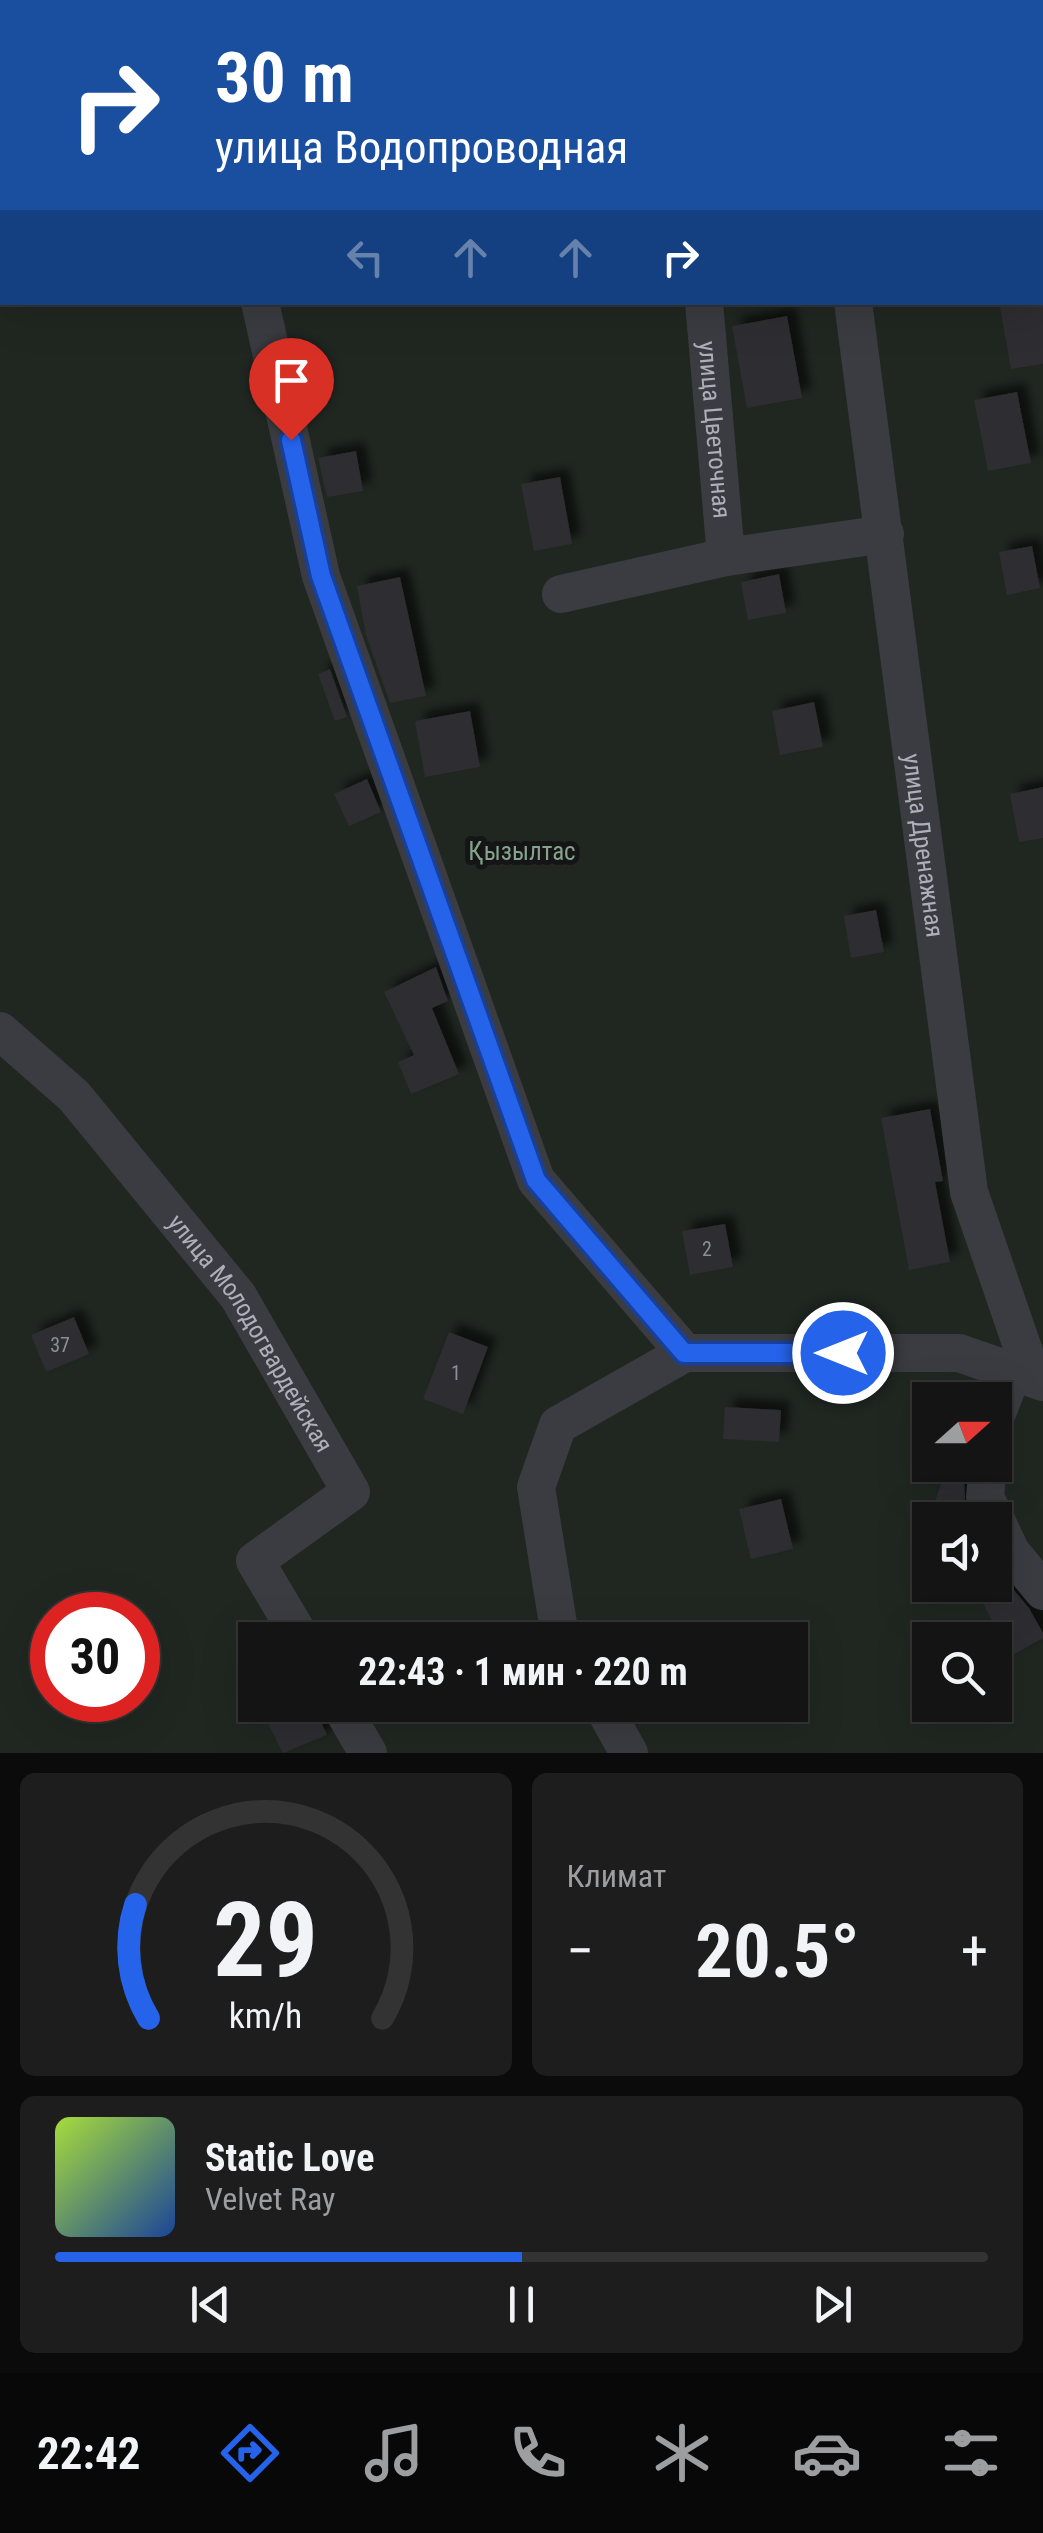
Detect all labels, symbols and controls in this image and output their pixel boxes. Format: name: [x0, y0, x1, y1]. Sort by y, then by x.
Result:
text: 30 m: [215, 37, 354, 119]
icon: right: [50, 40, 180, 170]
text: улица Водопроводная: [215, 121, 628, 174]
icon: left: [338, 230, 393, 285]
icon: ahead: [443, 230, 498, 285]
icon: ahead: [548, 230, 603, 285]
icon: right: [653, 230, 708, 285]
pin: [249, 338, 334, 441]
street label: улица Цветочная: [692, 340, 737, 519]
icon: arrive: [264, 353, 319, 408]
street label: улица Дренажная: [897, 752, 950, 939]
park label: Қызылтас: [468, 837, 576, 866]
street label: улица Молодогвардейская: [162, 1208, 339, 1457]
house number: 2: [702, 1237, 712, 1261]
position arrow: [791, 1301, 895, 1405]
house number: 37: [50, 1333, 70, 1357]
house number: 1: [451, 1361, 461, 1385]
north arrow: [912, 1382, 1012, 1482]
map controls: [912, 1382, 1012, 1722]
button: sound: [912, 1502, 1012, 1602]
speed limit sign: 30: [30, 1592, 160, 1722]
button: search: [912, 1622, 1012, 1722]
text: 22:43 · 1 мин · 220 m: [358, 1650, 688, 1694]
text: Климат: [567, 1857, 666, 1895]
text: 29: [213, 1880, 318, 2001]
text: 20.5°: [695, 1907, 860, 1995]
text: −: [567, 1919, 594, 1983]
text: +: [961, 1919, 988, 1983]
text: km/h: [229, 1995, 303, 2037]
text: Static Love: [205, 2136, 374, 2180]
text: Velvet Ray: [205, 2180, 335, 2218]
icon: previous: [183, 2277, 238, 2332]
icon: pause: [494, 2277, 549, 2332]
icon: next: [805, 2277, 860, 2332]
icon: directions: [215, 2418, 285, 2488]
icon: music: [359, 2418, 429, 2488]
icon: phone: [503, 2418, 573, 2488]
icon: climate: [647, 2418, 717, 2488]
icon: car: [792, 2418, 862, 2488]
icon: filters: [936, 2418, 1006, 2488]
text: 22:42: [37, 2427, 140, 2480]

